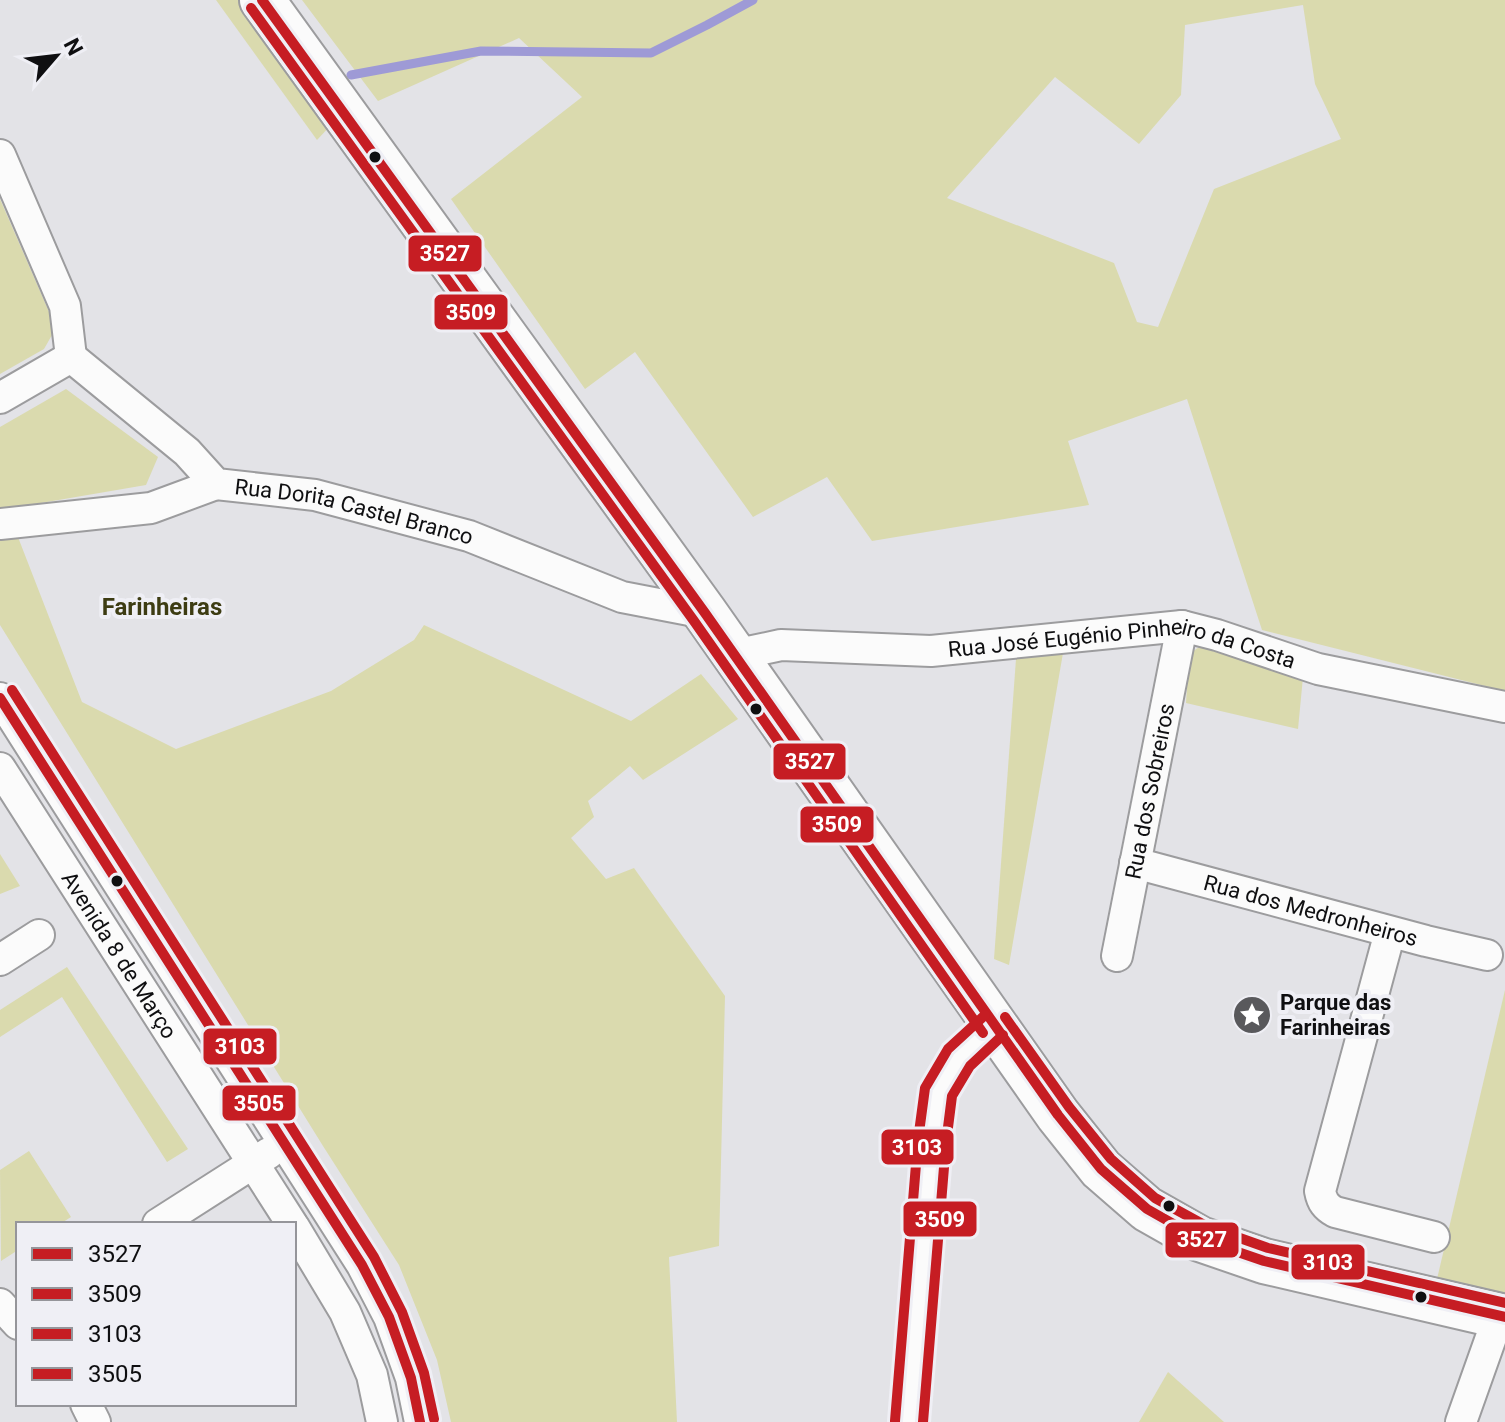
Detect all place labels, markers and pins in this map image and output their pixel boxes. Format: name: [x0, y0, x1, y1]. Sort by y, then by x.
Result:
unlabelled marker: [367, 149, 383, 165]
unlabelled marker: [748, 701, 764, 717]
unlabelled marker: [109, 873, 125, 889]
place label: Parque das Farinheiras: [1280, 990, 1391, 1040]
place icon: Parque das Farinheiras: [1231, 994, 1273, 1036]
unlabelled marker: [1161, 1198, 1177, 1214]
unlabelled marker: [1413, 1289, 1429, 1305]

